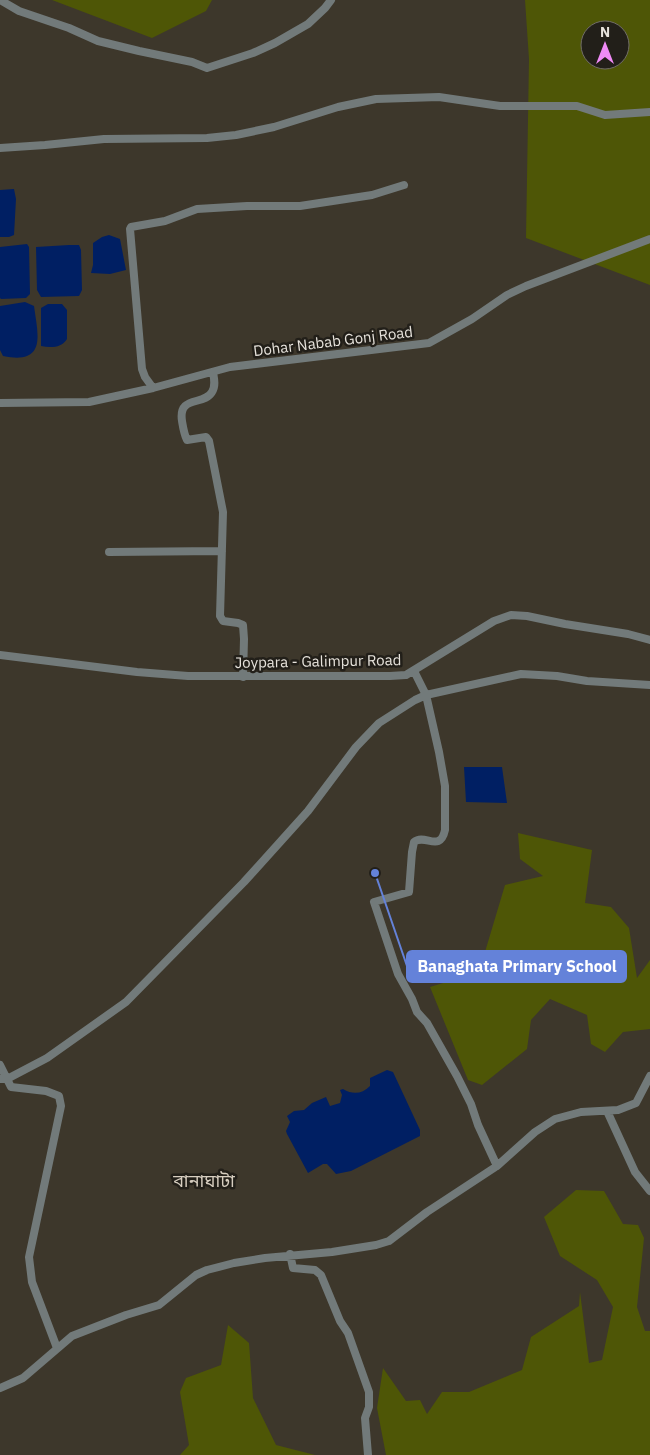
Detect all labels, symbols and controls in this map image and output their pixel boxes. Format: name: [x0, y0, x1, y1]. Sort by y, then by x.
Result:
north arrow: [580, 20, 630, 70]
text: N: [600, 23, 610, 41]
street label: Dohar Nabab Gonj Road: [252, 322, 414, 360]
street label: Joypara - Galimpur Road: [234, 650, 402, 672]
callout: Banaghata Primary School: [407, 951, 626, 982]
text: Banaghata Primary School: [417, 956, 617, 976]
district label: বানাঘাটা: [172, 1169, 235, 1192]

